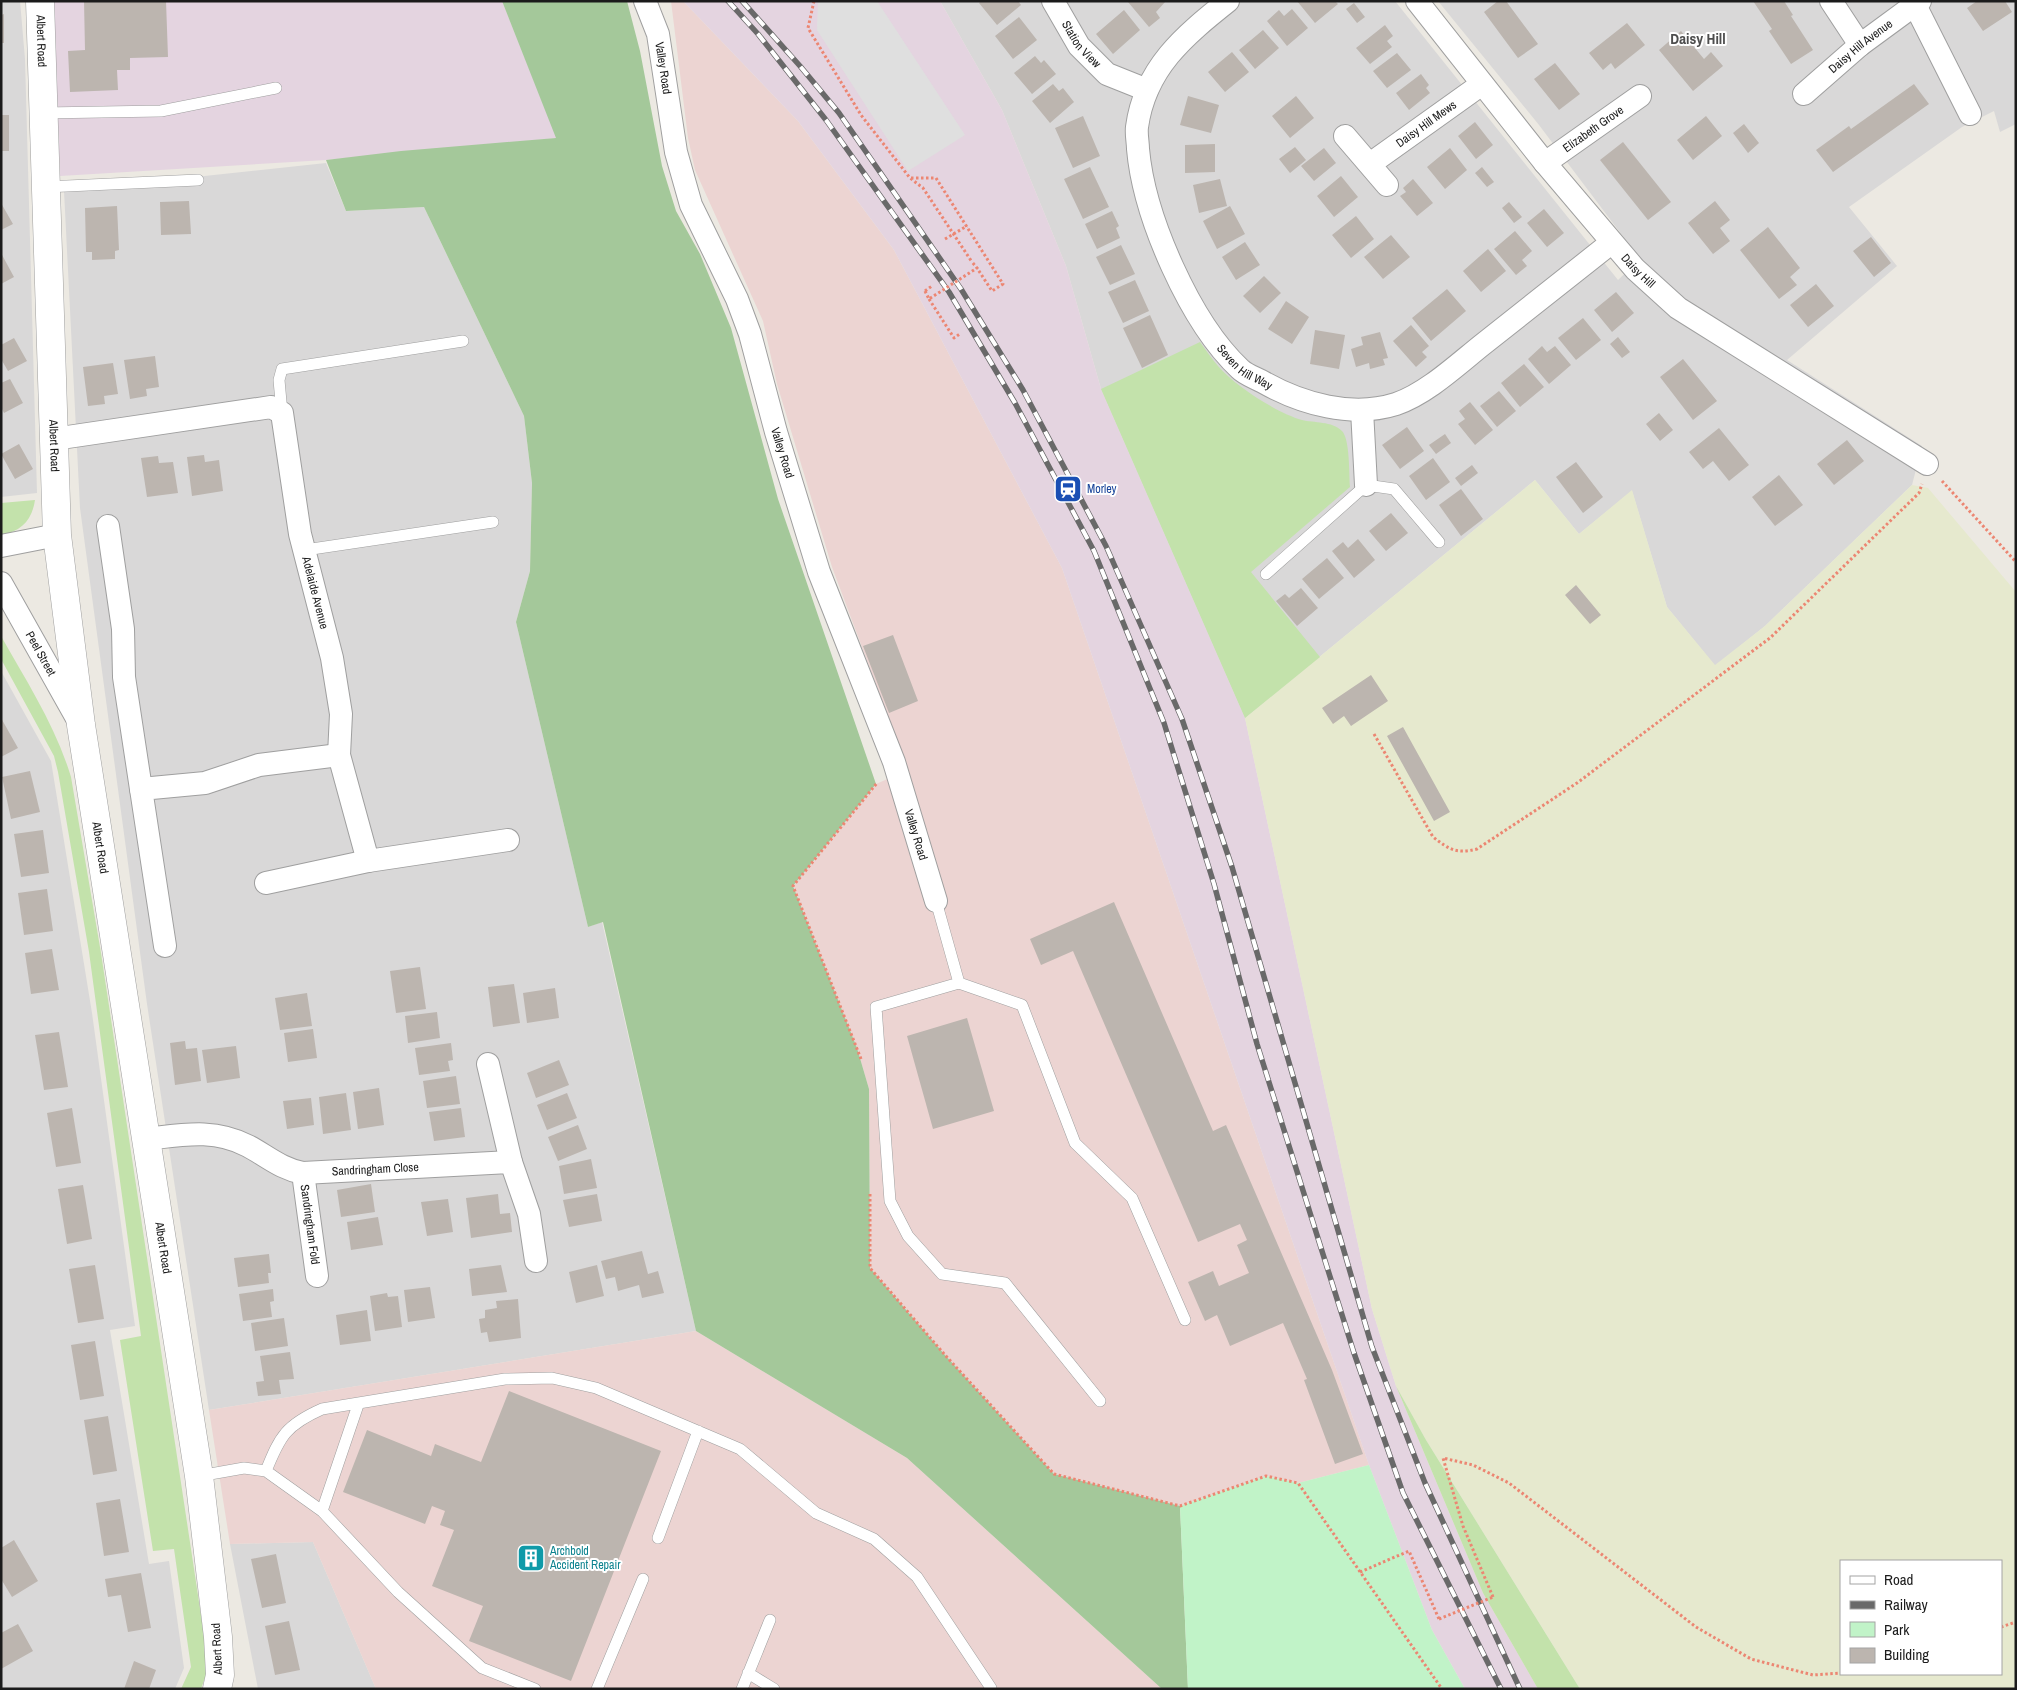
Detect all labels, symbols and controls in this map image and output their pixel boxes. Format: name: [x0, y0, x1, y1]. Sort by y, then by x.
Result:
street label: Albert Road: [32, 14, 50, 67]
street label: Daisy Hill Avenue: [1825, 16, 1896, 77]
street label: Station View: [1058, 18, 1105, 72]
district label: Daisy Hill: [1670, 28, 1726, 49]
street label: Valley Road: [651, 41, 675, 95]
street label: Daisy Hill Mews: [1393, 97, 1460, 151]
street label: Elizabeth Grove: [1560, 102, 1627, 156]
street label: Daisy Hill: [1618, 250, 1659, 291]
street label: Seven Hill Way: [1213, 341, 1275, 394]
street label: Albert Road: [45, 418, 63, 472]
street label: Valley Road: [767, 426, 798, 480]
station icon: Morley: [1053, 474, 1083, 504]
place label: Morley: [1087, 481, 1117, 497]
street label: Adelaide Avenue: [298, 554, 332, 631]
street label: Peel Street: [22, 628, 60, 679]
street label: Valley Road: [901, 807, 931, 862]
street label: Albert Road: [88, 820, 112, 875]
street label: Sandringham Close: [331, 1159, 419, 1179]
street label: Sandringham Fold: [297, 1183, 323, 1266]
street label: Albert Road: [151, 1220, 175, 1275]
building icon: Archbold Accident Repair: [516, 1543, 546, 1573]
place label: Archbold Accident Repair: [549, 1543, 621, 1573]
legend: [1840, 1560, 2002, 1675]
text: Road: [1884, 1569, 1913, 1590]
text: Railway: [1884, 1594, 1929, 1615]
text: Park: [1884, 1619, 1910, 1640]
street label: Albert Road: [208, 1623, 226, 1676]
text: Building: [1884, 1644, 1929, 1665]

